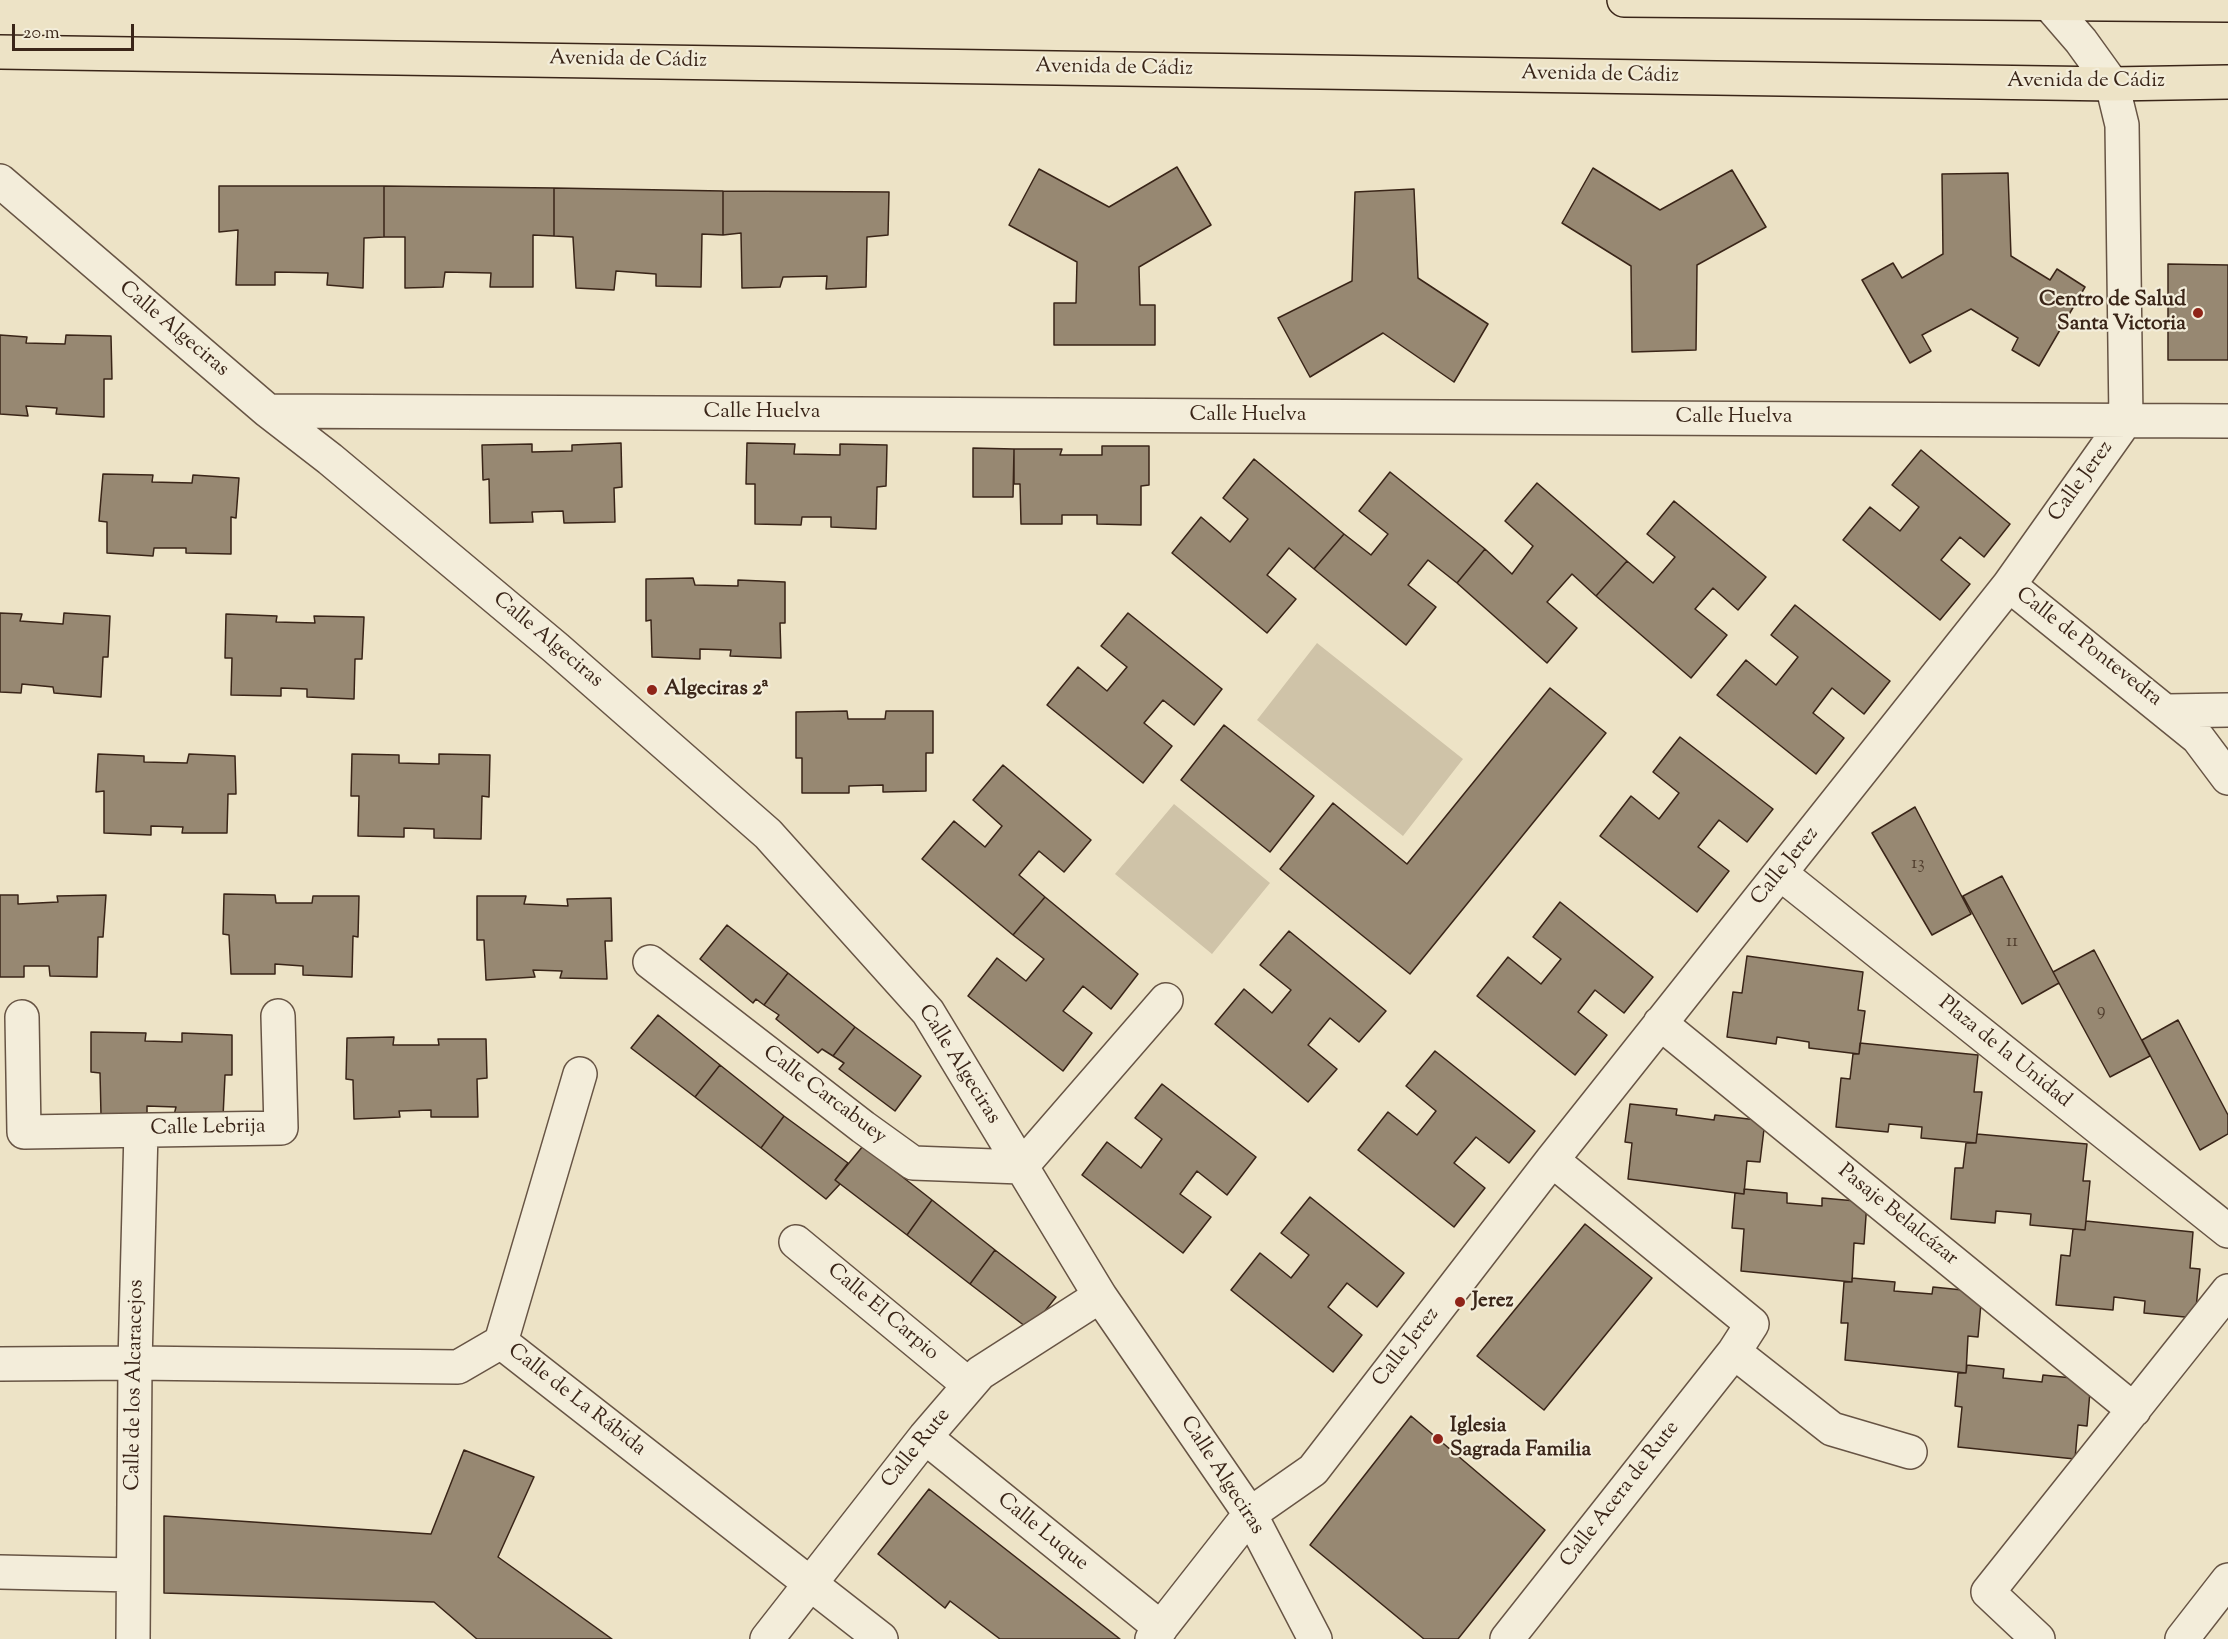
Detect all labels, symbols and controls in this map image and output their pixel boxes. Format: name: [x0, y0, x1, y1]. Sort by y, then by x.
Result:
scale bar: [15, 12, 136, 50]
text: 20 m: [23, 21, 60, 47]
street label: Avenida de Cádiz: [549, 47, 707, 75]
street label: Avenida de Cádiz: [1035, 55, 1193, 83]
street label: Avenida de Cádiz: [1521, 62, 1679, 90]
street label: Avenida de Cádiz: [2007, 69, 2165, 95]
street label: Calle Algeciras: [113, 277, 233, 383]
place label: Centro de Salud Santa Victoria: [2039, 288, 2186, 338]
marker: Centro de Salud Santa Victoria: [2191, 306, 2205, 320]
street label: Calle Huelva: [704, 400, 820, 426]
street label: Calle Huelva: [1190, 403, 1306, 429]
street label: Calle Huelva: [1676, 405, 1792, 431]
street label: Calle Jerez: [2044, 437, 2120, 527]
street label: Calle de Pontevedra: [2010, 583, 2166, 713]
street label: Calle Algeciras: [487, 588, 607, 694]
place label: Algeciras 2ª: [664, 677, 768, 703]
marker: Algeciras 2ª: [645, 683, 659, 697]
street label: Calle Jerez: [1747, 823, 1825, 911]
house number: 13: [1911, 854, 1925, 876]
house number: 11: [2006, 932, 2018, 954]
street label: Plaza de la Unidad: [1932, 992, 2076, 1114]
street label: Calle Algeciras: [911, 1001, 1005, 1129]
house number: 9: [2097, 1001, 2105, 1023]
street label: Calle Carcabuey: [757, 1041, 891, 1151]
street label: Calle Lebrija: [150, 1115, 266, 1143]
street label: Pasaje Belalcázar: [1832, 1160, 1962, 1272]
street label: Calle El Carpio: [821, 1259, 943, 1367]
street label: Calle de los Alcaracejos: [122, 1279, 150, 1491]
place label: Jerez: [1472, 1289, 1513, 1315]
marker: Jerez: [1453, 1295, 1467, 1309]
street label: Calle Jerez: [1368, 1303, 1446, 1393]
street label: Calle de La Rábida: [502, 1339, 650, 1463]
street label: Calle Rute: [877, 1404, 957, 1494]
street label: Calle Algeciras: [1173, 1412, 1269, 1540]
place label: Iglesia Sagrada Familia: [1450, 1414, 1591, 1464]
street label: Calle Acera de Rute: [1556, 1417, 1686, 1573]
marker: Iglesia Sagrada Familia: [1431, 1432, 1445, 1446]
street label: Calle Luque: [991, 1489, 1093, 1577]

